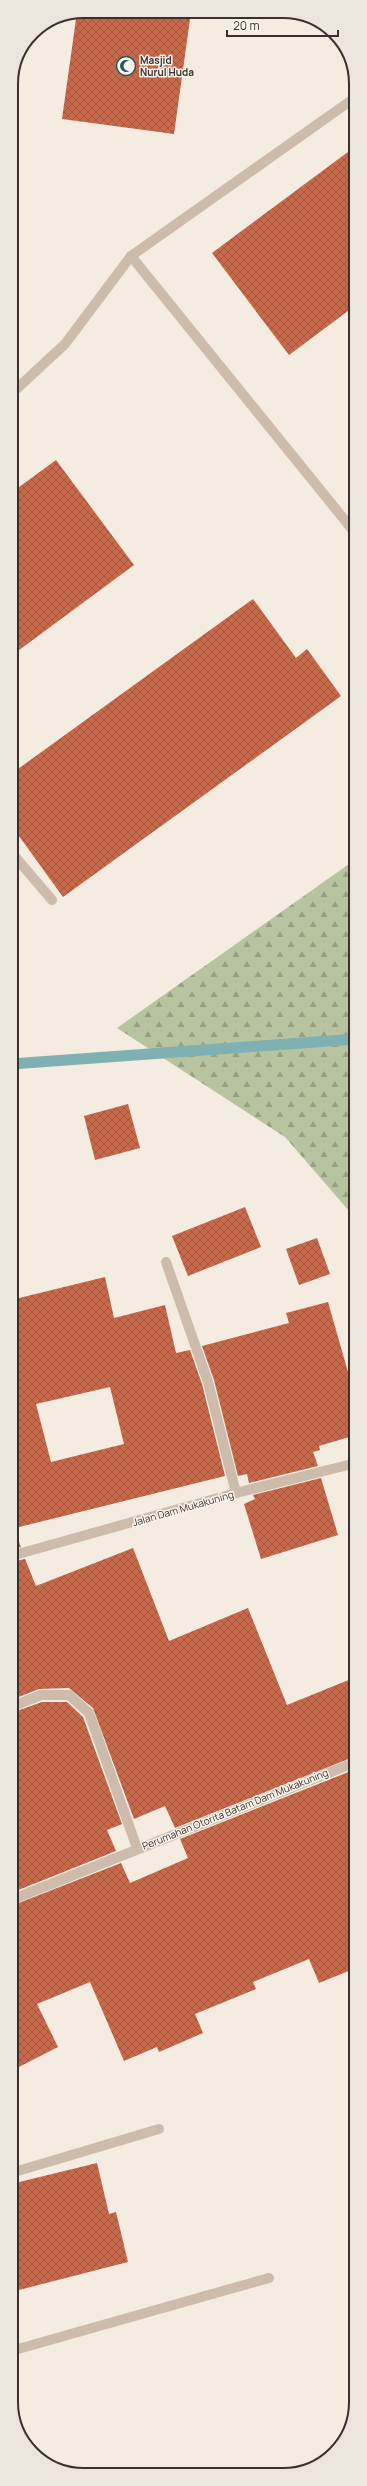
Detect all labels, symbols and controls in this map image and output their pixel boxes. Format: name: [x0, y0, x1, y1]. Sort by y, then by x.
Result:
scale bar: [227, 12, 338, 38]
text: 20 m: [233, 17, 260, 34]
place label: Masjid Nurul Huda: [140, 53, 194, 79]
mosque icon: Masjid Nurul Huda: [115, 55, 137, 77]
street label: Jalan Dam Mukakuning: [131, 1487, 235, 1529]
street label: Perumahan Otorita Batam Dam Mukakuning: [140, 1765, 330, 1853]

